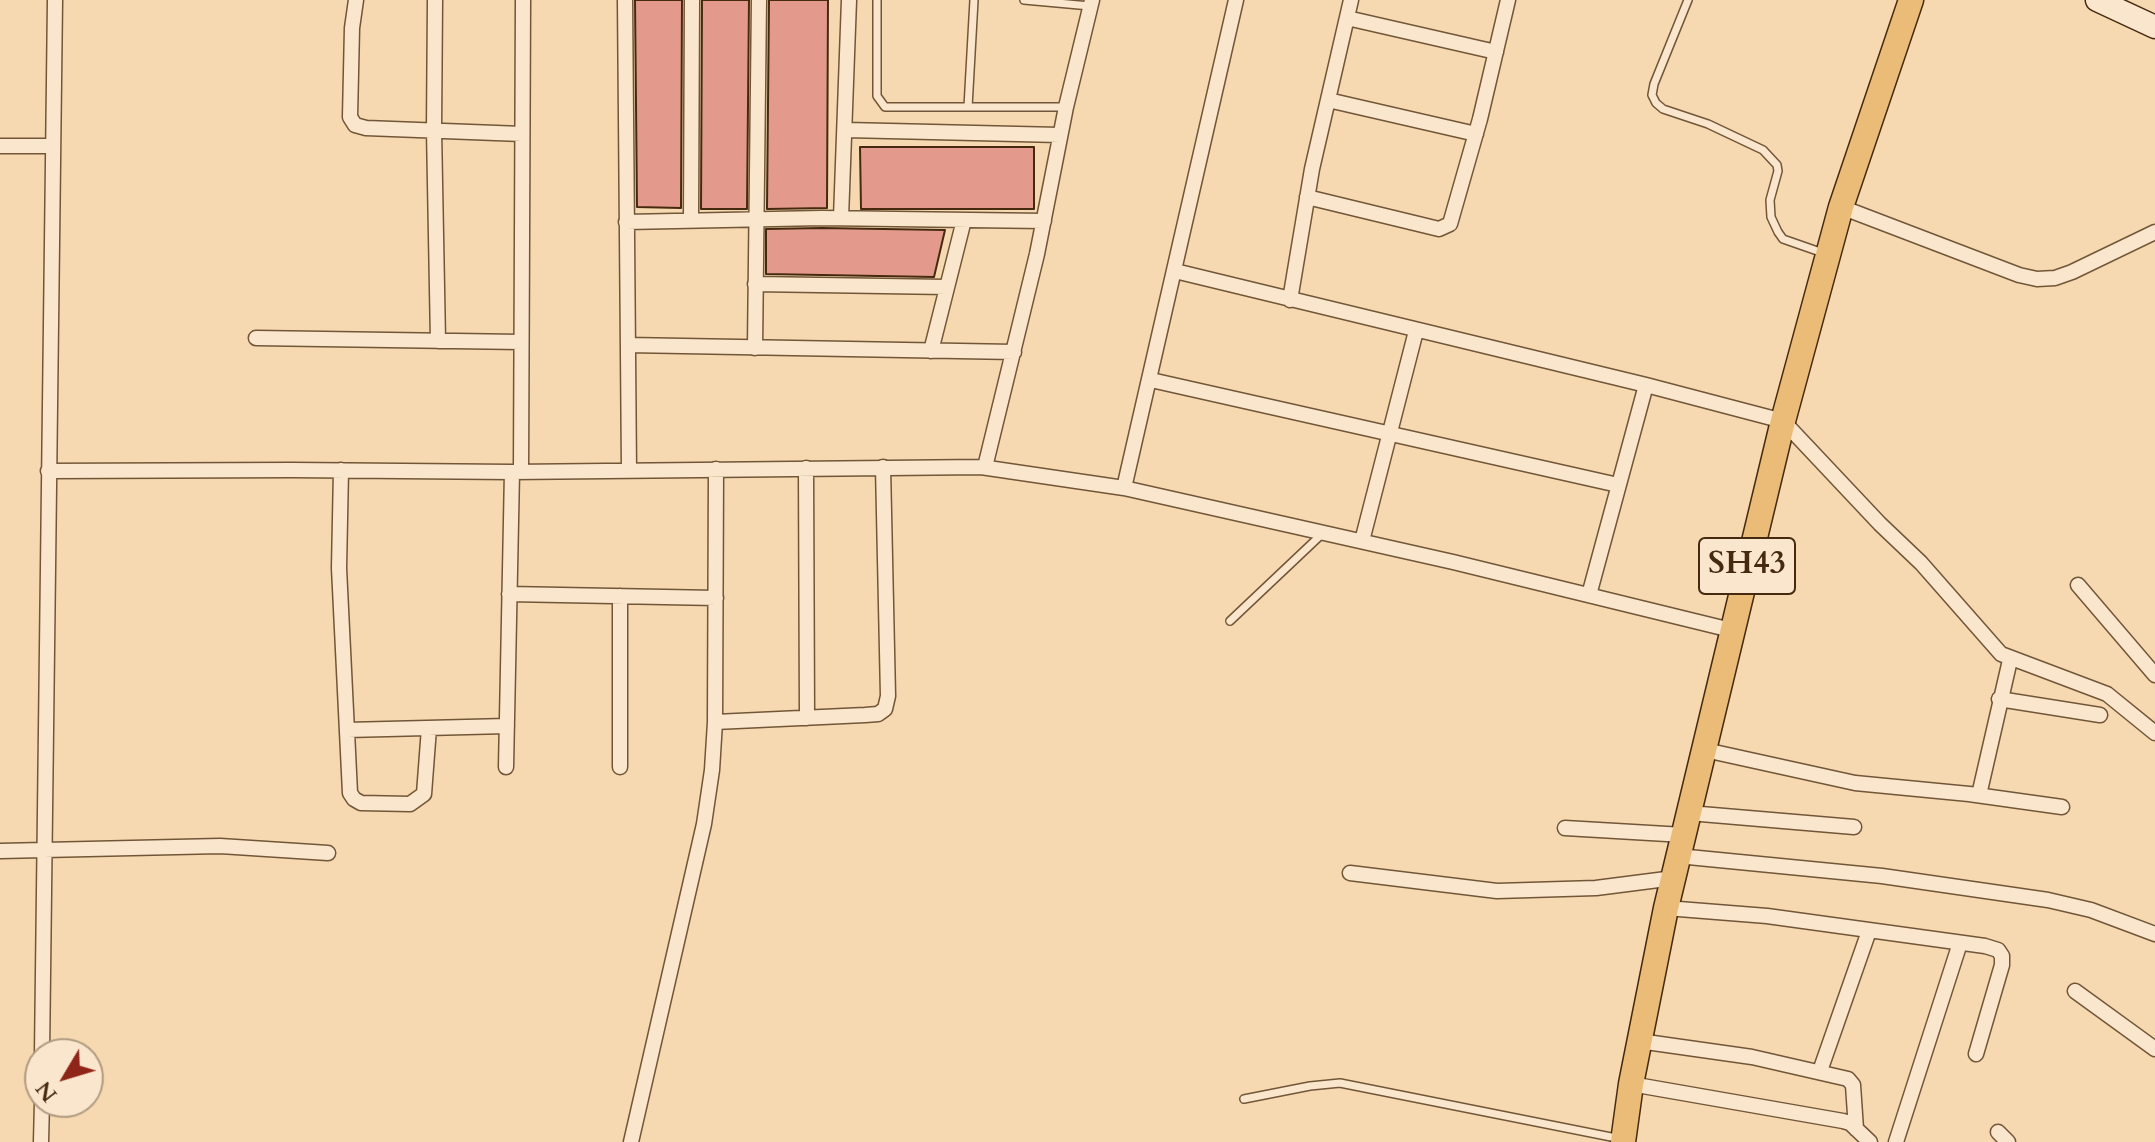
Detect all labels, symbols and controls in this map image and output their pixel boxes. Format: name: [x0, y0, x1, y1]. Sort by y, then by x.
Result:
road number: SH43: [1699, 538, 1795, 594]
north arrow: [24, 1038, 104, 1118]
text: N: [29, 1075, 64, 1108]

